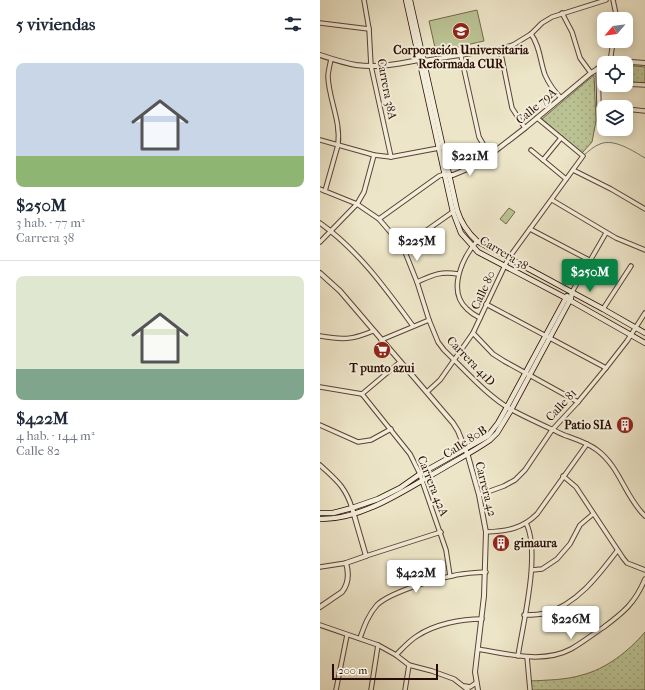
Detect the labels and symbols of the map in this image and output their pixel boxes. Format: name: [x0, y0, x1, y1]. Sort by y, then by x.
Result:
north arrow: [597, 12, 633, 48]
school or university icon: Corporación Universitaria Reformada CUR: [451, 21, 471, 41]
place label: Corporación Universitaria Reformada CUR: [393, 43, 529, 71]
street label: Carrera 38A: [374, 57, 400, 121]
street label: Calle 79A: [513, 85, 559, 127]
pin: $221M: [442, 143, 498, 177]
pin: $225M: [389, 228, 445, 262]
street label: Carrera 38: [477, 233, 531, 273]
pin: $250M: [562, 259, 618, 293]
street label: Calle 80: [468, 268, 498, 312]
street label: Carrera 41D: [444, 333, 498, 389]
supermarket icon: T punto azui: [372, 340, 392, 360]
place label: T punto azui: [349, 361, 415, 376]
street label: Calle 81: [543, 386, 579, 424]
building icon: Patio SIA: [615, 415, 635, 435]
place label: Patio SIA: [564, 418, 613, 432]
street label: Calle 80B: [441, 423, 490, 461]
street label: Carrera 42A: [415, 454, 452, 518]
street label: Carrera 42: [472, 460, 500, 518]
building icon: gimaura: [491, 533, 511, 553]
place label: gimaura: [514, 536, 557, 551]
pin: $422M: [388, 560, 444, 594]
pin: $226M: [543, 606, 599, 640]
scale bar: [332, 662, 438, 681]

